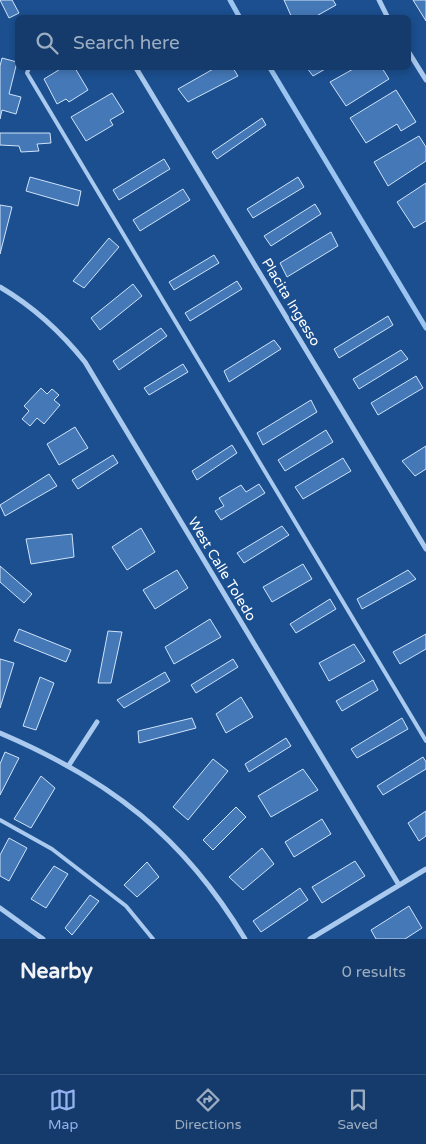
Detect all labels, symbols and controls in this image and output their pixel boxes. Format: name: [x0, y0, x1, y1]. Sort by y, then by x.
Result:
search box: [15, 15, 411, 70]
icon: search: [33, 29, 61, 57]
text: Search here: [73, 32, 180, 54]
street label: Placita Ingesso: [258, 255, 324, 349]
street label: West Calle Toledo: [184, 514, 260, 624]
text: Nearby: [20, 959, 93, 984]
text: 0 results: [342, 962, 406, 982]
tab: Map: [48, 1086, 78, 1133]
tab: Directions: [174, 1086, 241, 1133]
tab: Saved: [337, 1086, 378, 1133]

